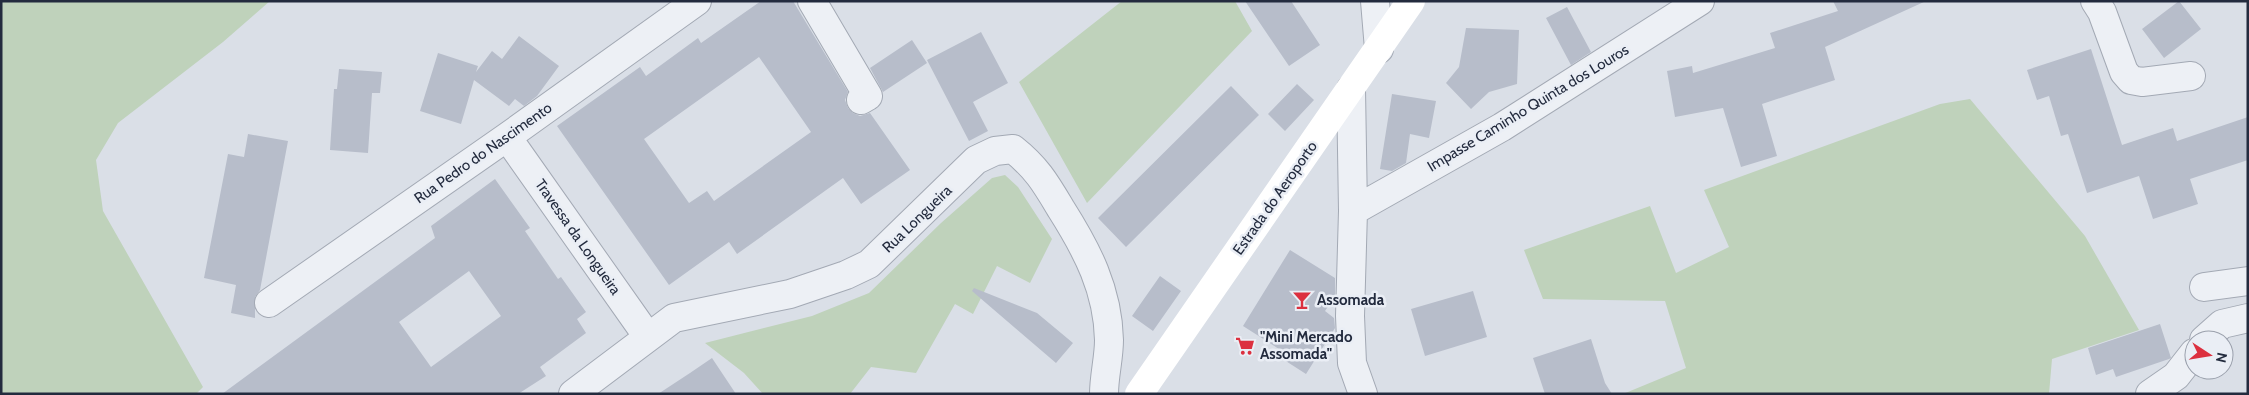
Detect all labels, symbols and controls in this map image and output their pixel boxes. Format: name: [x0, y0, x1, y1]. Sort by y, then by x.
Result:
street label: Impasse Caminho Quinta dos Louros: [1424, 41, 1632, 175]
street label: Rua Pedro do Nascimento: [411, 99, 555, 207]
street label: Estrada do Aeroporto: [1229, 138, 1321, 258]
street label: Travessa da Longueira: [531, 176, 625, 299]
street label: Rua Longueira: [879, 181, 956, 257]
bar icon: Assomada: [1291, 289, 1313, 311]
place label: Assomada: [1317, 291, 1385, 309]
place label: "Mini Mercado Assomada": [1260, 328, 1353, 363]
north arrow: [2184, 330, 2234, 380]
supermarket icon: "Mini Mercado Assomada": [1234, 335, 1256, 357]
text: N: [2212, 351, 2232, 364]

